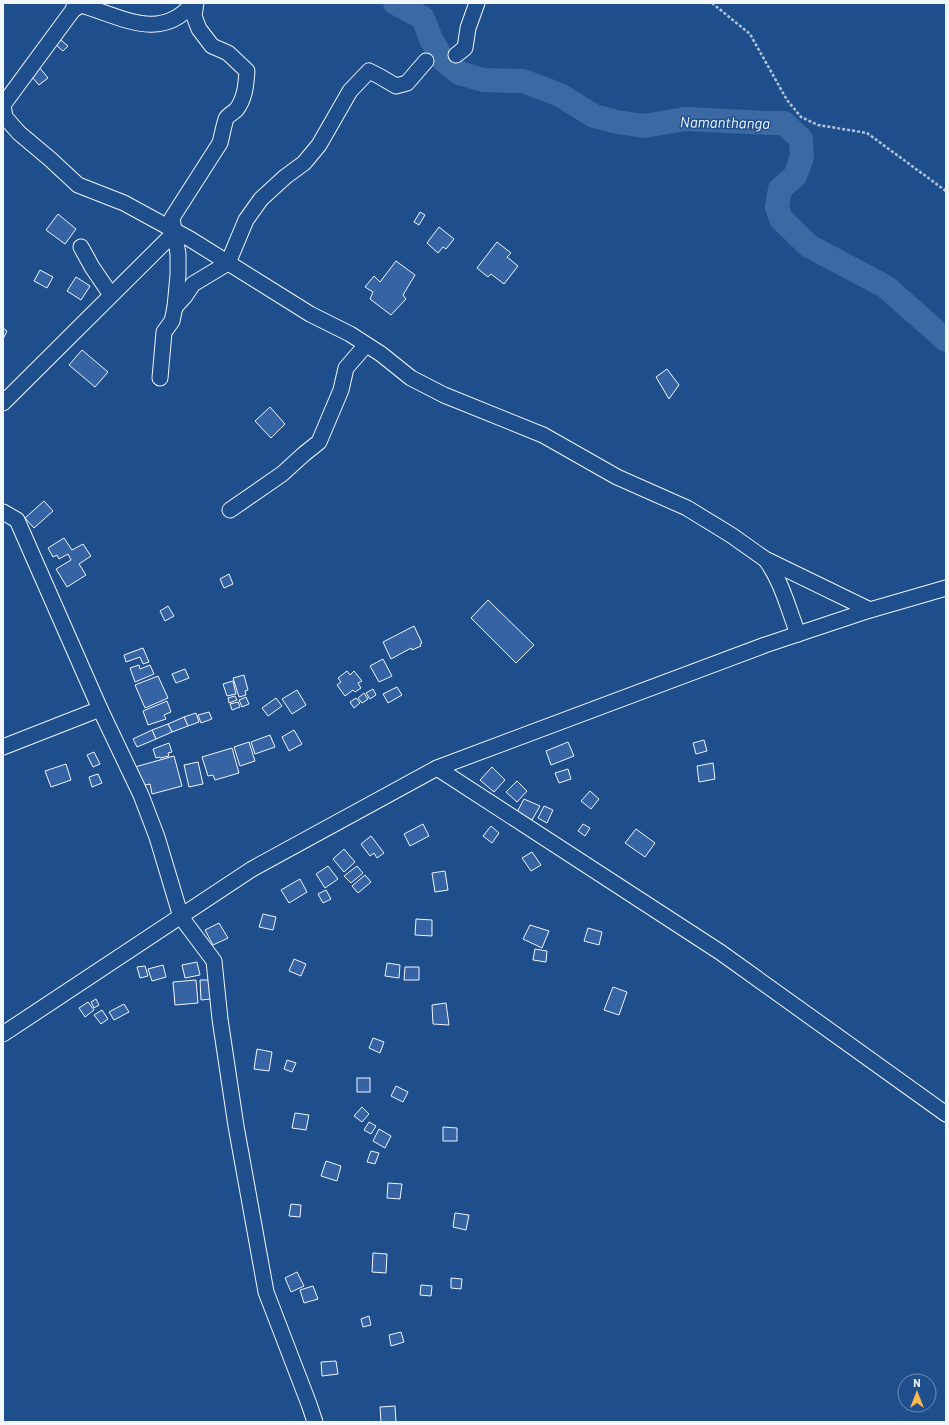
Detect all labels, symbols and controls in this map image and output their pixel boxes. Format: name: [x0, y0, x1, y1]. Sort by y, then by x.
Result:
water label: Namanthanga: [680, 112, 770, 132]
north arrow: [897, 1373, 937, 1413]
text: N: [913, 1376, 921, 1389]

